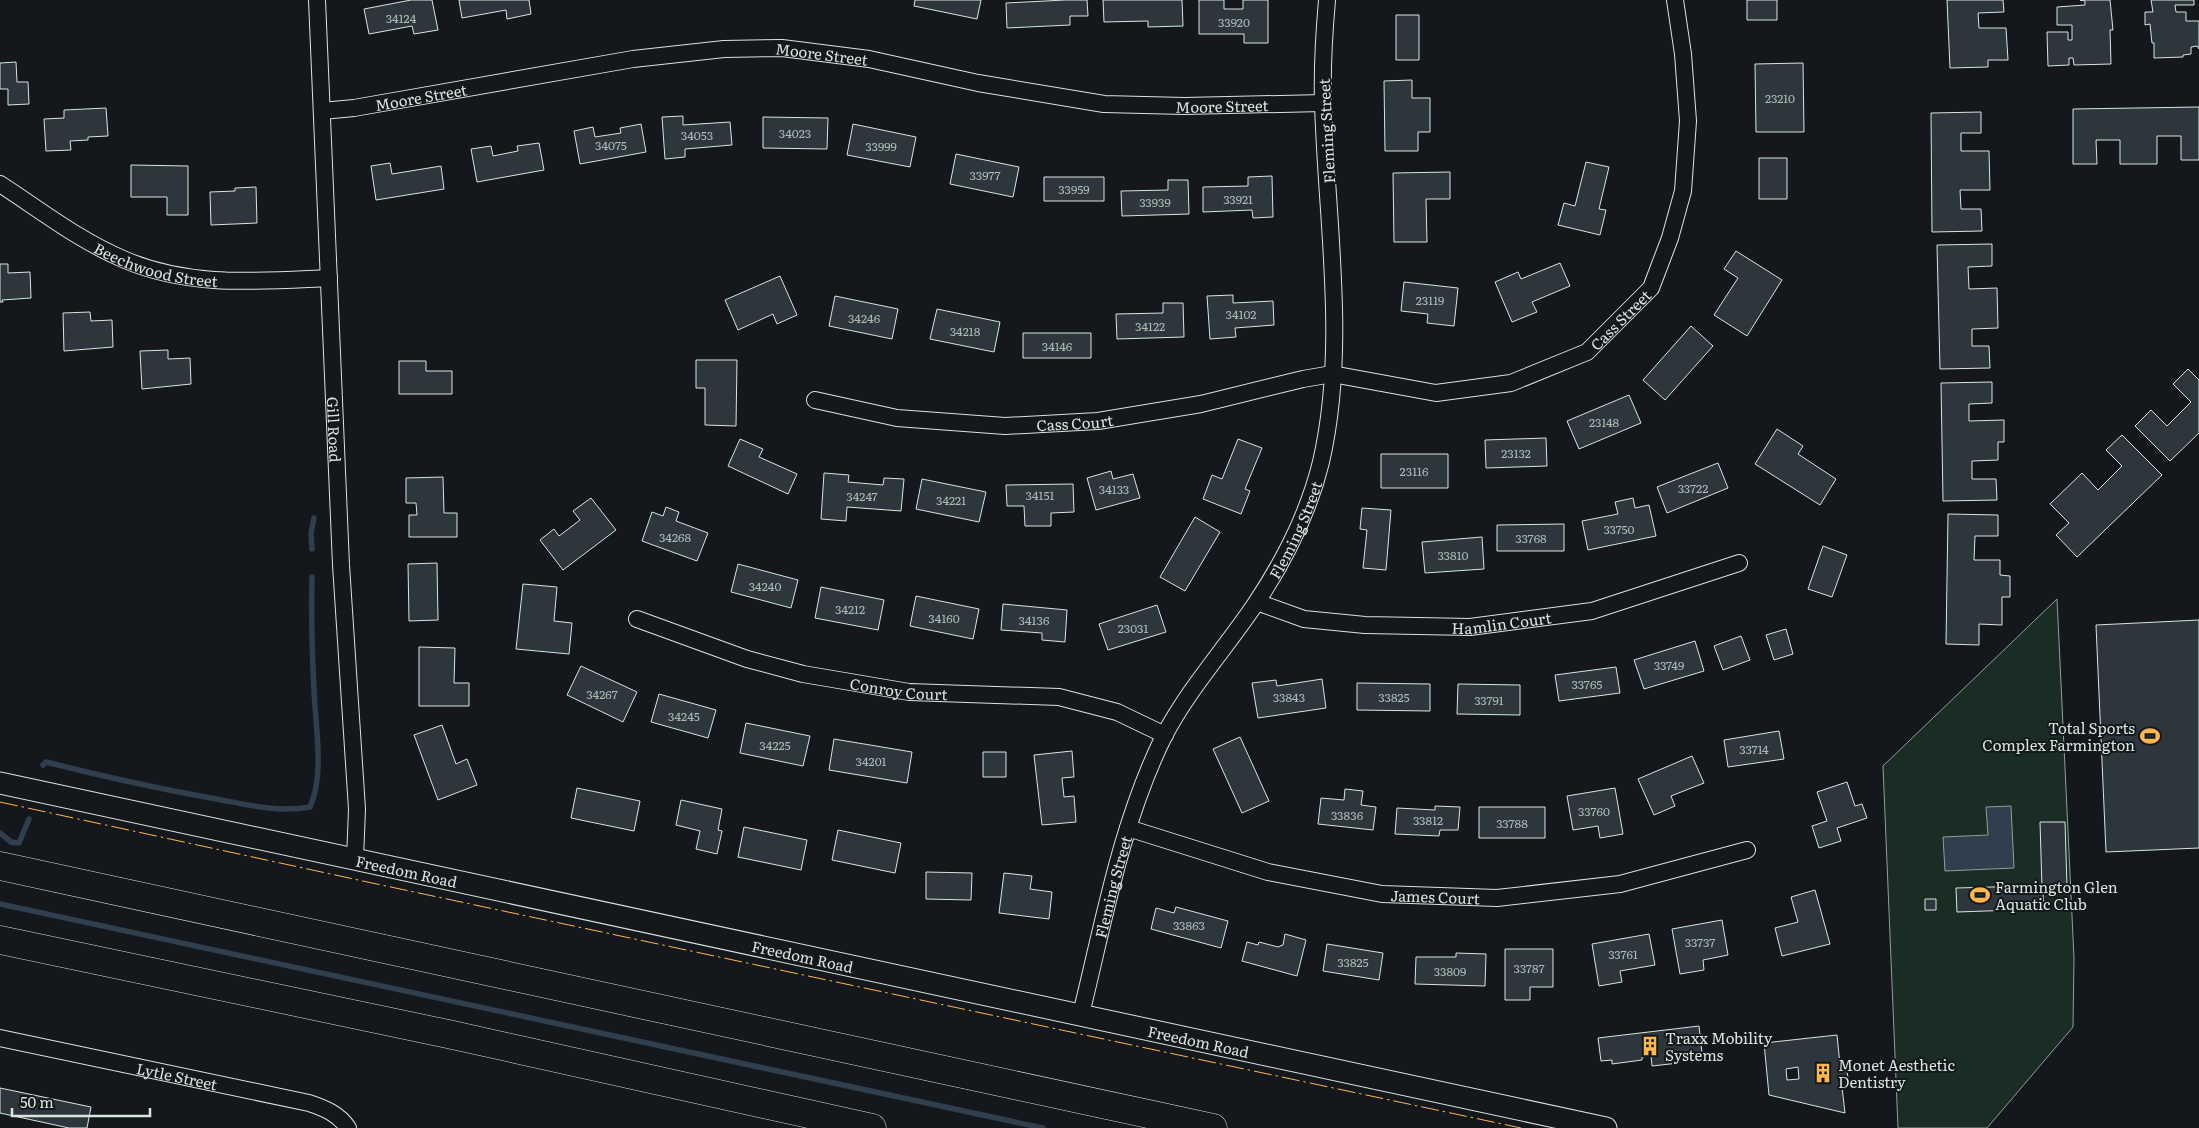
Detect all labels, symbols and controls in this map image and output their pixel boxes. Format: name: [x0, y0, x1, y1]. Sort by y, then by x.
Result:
house number: 34124: [386, 9, 417, 27]
house number: 33920: [1218, 13, 1250, 31]
street label: Moore Street: [774, 36, 869, 70]
street label: Moore Street: [373, 77, 469, 116]
street label: Fleming Street: [1312, 78, 1340, 184]
house number: 23210: [1765, 89, 1795, 107]
street label: Moore Street: [1175, 93, 1269, 118]
house number: 34023: [779, 124, 811, 142]
house number: 34053: [681, 126, 713, 144]
house number: 34075: [595, 136, 627, 154]
house number: 33999: [865, 137, 897, 155]
house number: 33977: [970, 166, 1000, 184]
house number: 33959: [1058, 180, 1090, 198]
house number: 33921: [1223, 190, 1253, 208]
house number: 33939: [1139, 193, 1171, 211]
street label: Beechwood Street: [91, 236, 218, 292]
street label: Cass Street: [1584, 284, 1655, 355]
house number: 23119: [1416, 291, 1444, 309]
house number: 34102: [1226, 305, 1256, 323]
house number: 34246: [848, 309, 881, 327]
house number: 34122: [1135, 317, 1165, 335]
house number: 34218: [950, 322, 981, 340]
house number: 34146: [1042, 337, 1073, 355]
street label: Gill Road: [322, 396, 348, 463]
street label: Cass Court: [1036, 407, 1115, 436]
house number: 23148: [1589, 413, 1619, 431]
house number: 23132: [1501, 444, 1531, 462]
house number: 23116: [1400, 462, 1429, 480]
street label: Fleming Street: [1262, 478, 1327, 583]
house number: 33722: [1678, 479, 1708, 497]
house number: 34133: [1099, 480, 1129, 498]
house number: 34151: [1026, 486, 1055, 504]
house number: 34247: [846, 487, 878, 505]
house number: 34221: [936, 491, 966, 509]
house number: 33750: [1603, 520, 1635, 538]
house number: 34268: [659, 528, 691, 546]
house number: 33768: [1515, 529, 1547, 547]
house number: 33810: [1437, 546, 1469, 564]
house number: 34240: [749, 577, 781, 595]
house number: 34212: [835, 600, 865, 618]
street label: Hamlin Court: [1451, 605, 1553, 639]
house number: 34160: [928, 609, 960, 627]
house number: 34136: [1019, 611, 1050, 629]
house number: 23031: [1118, 619, 1148, 637]
house number: 33749: [1654, 656, 1684, 674]
street label: Conroy Court: [848, 671, 948, 705]
house number: 33765: [1572, 675, 1602, 693]
house number: 34267: [586, 685, 618, 703]
house number: 33843: [1273, 688, 1305, 706]
house number: 33825: [1378, 688, 1410, 706]
house number: 33791: [1474, 691, 1504, 709]
house number: 34245: [668, 707, 700, 725]
place label: Total Sports Complex Farmington: [1982, 716, 2135, 756]
sports icon: Total Sports Complex Farmington: [2139, 725, 2161, 747]
house number: 34225: [759, 736, 791, 754]
house number: 33714: [1739, 740, 1769, 758]
house number: 34201: [856, 752, 887, 770]
house number: 33760: [1578, 802, 1610, 820]
house number: 33836: [1331, 806, 1364, 824]
house number: 33812: [1413, 811, 1443, 829]
house number: 33788: [1496, 814, 1528, 832]
street label: Fleming Street: [1088, 833, 1136, 940]
street label: Freedom Road: [354, 848, 460, 892]
place label: Farmington Glen Aquatic Club: [1995, 875, 2118, 915]
street label: James Court: [1390, 883, 1480, 909]
sports icon: Farmington Glen Aquatic Club: [1969, 884, 1991, 906]
house number: 33863: [1173, 916, 1205, 934]
street label: Freedom Road: [750, 933, 856, 978]
house number: 33737: [1685, 933, 1715, 951]
house number: 33761: [1608, 945, 1638, 963]
house number: 33825: [1337, 953, 1369, 971]
house number: 33787: [1514, 959, 1544, 977]
house number: 33809: [1434, 962, 1466, 980]
street label: Freedom Road: [1146, 1018, 1251, 1063]
place label: Traxx Mobility Systems: [1665, 1026, 1773, 1066]
building icon: Traxx Mobility Systems: [1639, 1035, 1661, 1057]
place label: Monet Aesthetic Dentistry: [1838, 1053, 1956, 1093]
street label: Lytle Street: [135, 1056, 220, 1095]
building icon: Monet Aesthetic Dentistry: [1812, 1062, 1834, 1084]
scale bar: [12, 1086, 150, 1118]
text: 50 m: [20, 1090, 54, 1113]

